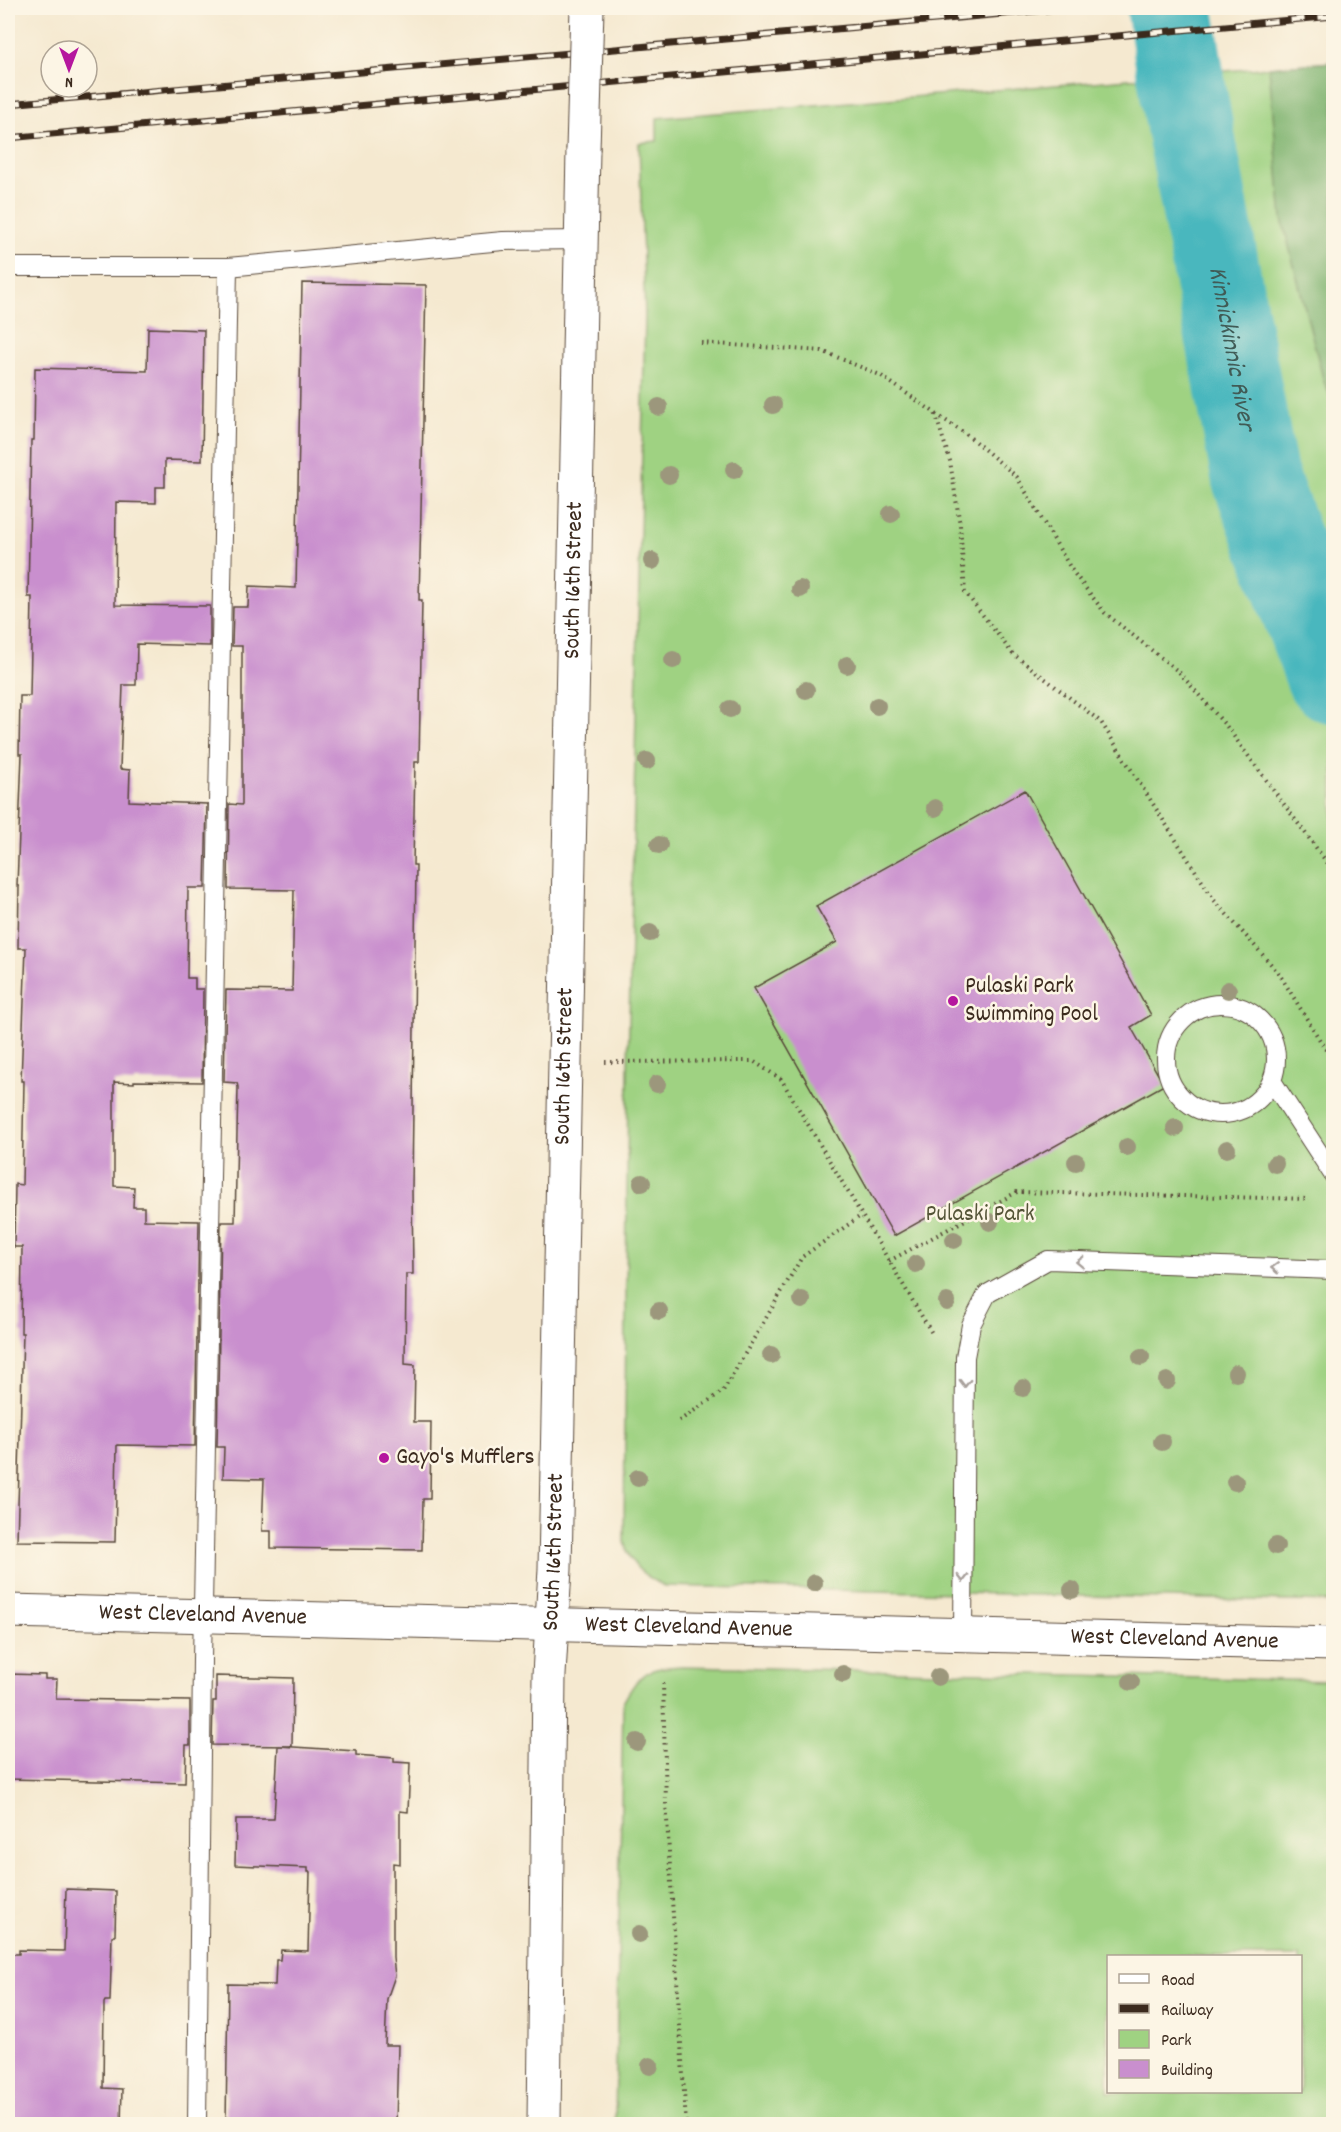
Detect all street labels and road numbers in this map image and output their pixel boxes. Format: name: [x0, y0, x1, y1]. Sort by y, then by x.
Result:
street label: South 16th Street: [556, 501, 593, 660]
street label: South 16th Street: [546, 987, 583, 1145]
street label: South 16th Street: [535, 1473, 574, 1632]
street label: West Cleveland Avenue: [99, 1596, 307, 1635]
street label: West Cleveland Avenue: [584, 1608, 793, 1648]
street label: West Cleveland Avenue: [1070, 1620, 1279, 1660]

